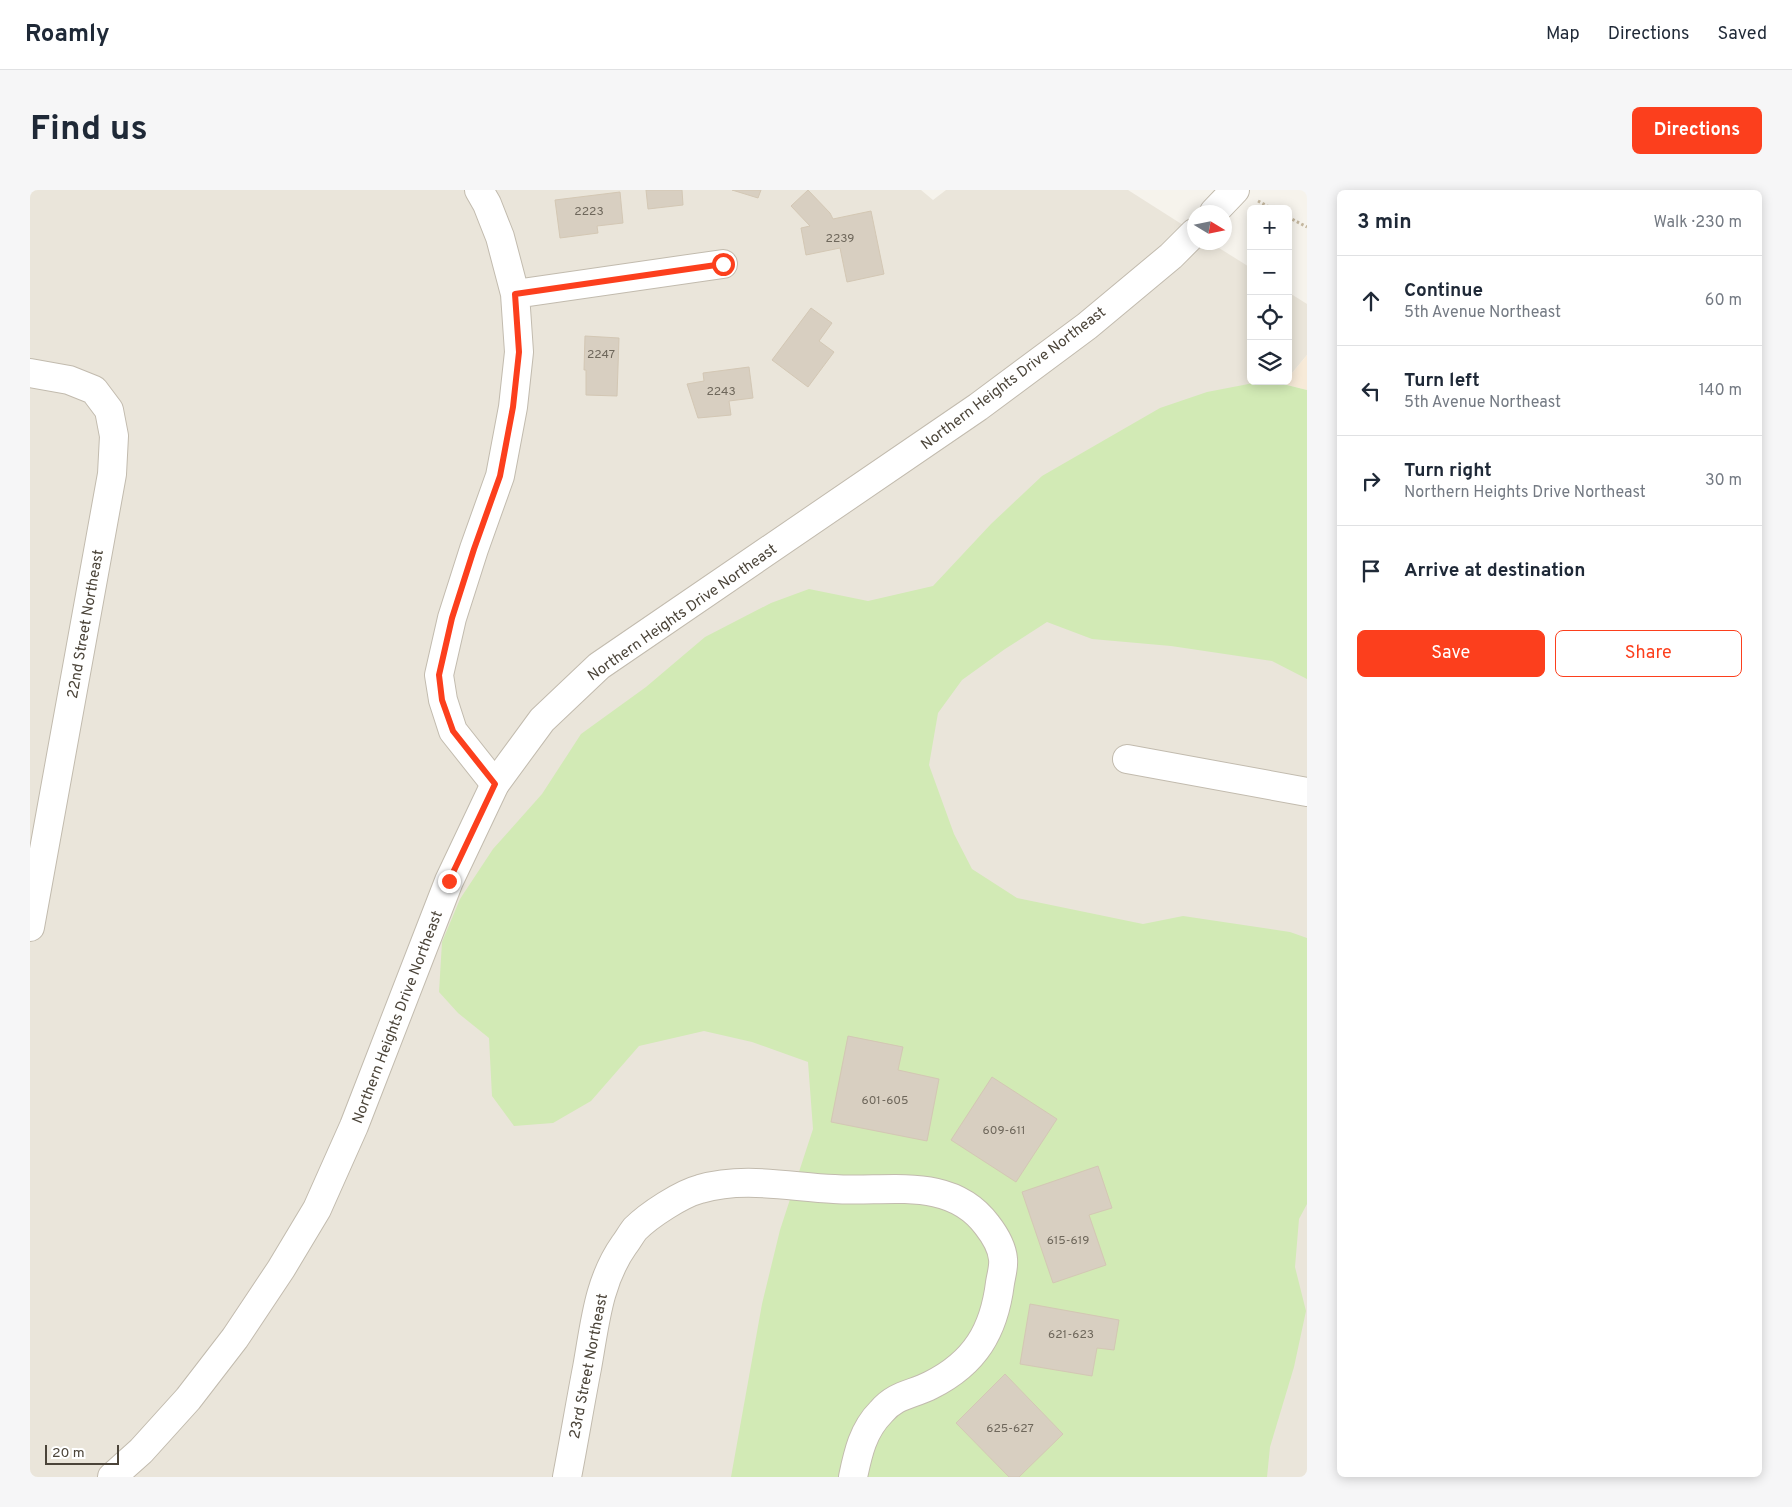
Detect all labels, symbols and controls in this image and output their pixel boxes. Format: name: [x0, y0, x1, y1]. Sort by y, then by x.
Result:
text: Roamly: [25, 20, 110, 50]
text: Map: [1546, 23, 1580, 46]
text: Directions: [1608, 23, 1690, 46]
text: Saved: [1718, 23, 1767, 46]
button: Directions: [1632, 107, 1762, 154]
text: Find us: [30, 108, 148, 152]
house number: 2223: [574, 204, 604, 220]
north arrow: [1187, 205, 1232, 250]
map controls: [1247, 205, 1292, 385]
button: +: [1247, 205, 1292, 250]
text: 3 min: [1357, 209, 1412, 236]
text: Walk · 230 m: [1653, 213, 1742, 233]
house number: 2239: [826, 231, 854, 247]
button: −: [1247, 250, 1292, 295]
route start: [712, 253, 735, 276]
text: Continue: [1404, 279, 1483, 303]
icon: ahead: [1357, 287, 1385, 315]
text: 60 m: [1705, 291, 1742, 311]
button: locate: [1247, 295, 1292, 340]
street label: Northern Heights Drive Northeast: [918, 303, 1110, 455]
text: 5th Avenue Northeast: [1404, 303, 1561, 323]
button: layers: [1247, 340, 1292, 385]
house number: 2247: [587, 347, 615, 363]
text: Turn left: [1404, 369, 1480, 393]
icon: left: [1357, 377, 1385, 405]
text: 140 m: [1699, 381, 1742, 401]
house number: 2243: [706, 384, 736, 400]
text: 5th Avenue Northeast: [1404, 393, 1561, 413]
text: Turn right: [1404, 459, 1492, 483]
icon: right: [1357, 467, 1385, 495]
text: 30 m: [1705, 471, 1742, 491]
text: Northern Heights Drive Northeast: [1404, 483, 1646, 503]
street label: Northern Heights Drive Northeast: [585, 540, 781, 686]
street label: 22nd Street Northeast: [64, 548, 109, 700]
icon: arrive: [1357, 557, 1385, 585]
text: Arrive at destination: [1404, 559, 1585, 583]
button: Save: [1357, 630, 1545, 677]
button: Share: [1555, 630, 1742, 677]
route end: [438, 870, 461, 893]
street label: Northern Heights Drive Northeast: [349, 908, 448, 1127]
house number: 601-605: [862, 1093, 909, 1109]
house number: 609-611: [983, 1123, 1025, 1139]
house number: 615-619: [1047, 1233, 1089, 1249]
street label: 23rd Street Northeast: [566, 1292, 613, 1441]
house number: 621-623: [1048, 1327, 1094, 1343]
house number: 625-627: [986, 1421, 1034, 1437]
scale bar: [45, 1442, 119, 1465]
text: 20 m: [52, 1445, 85, 1462]

